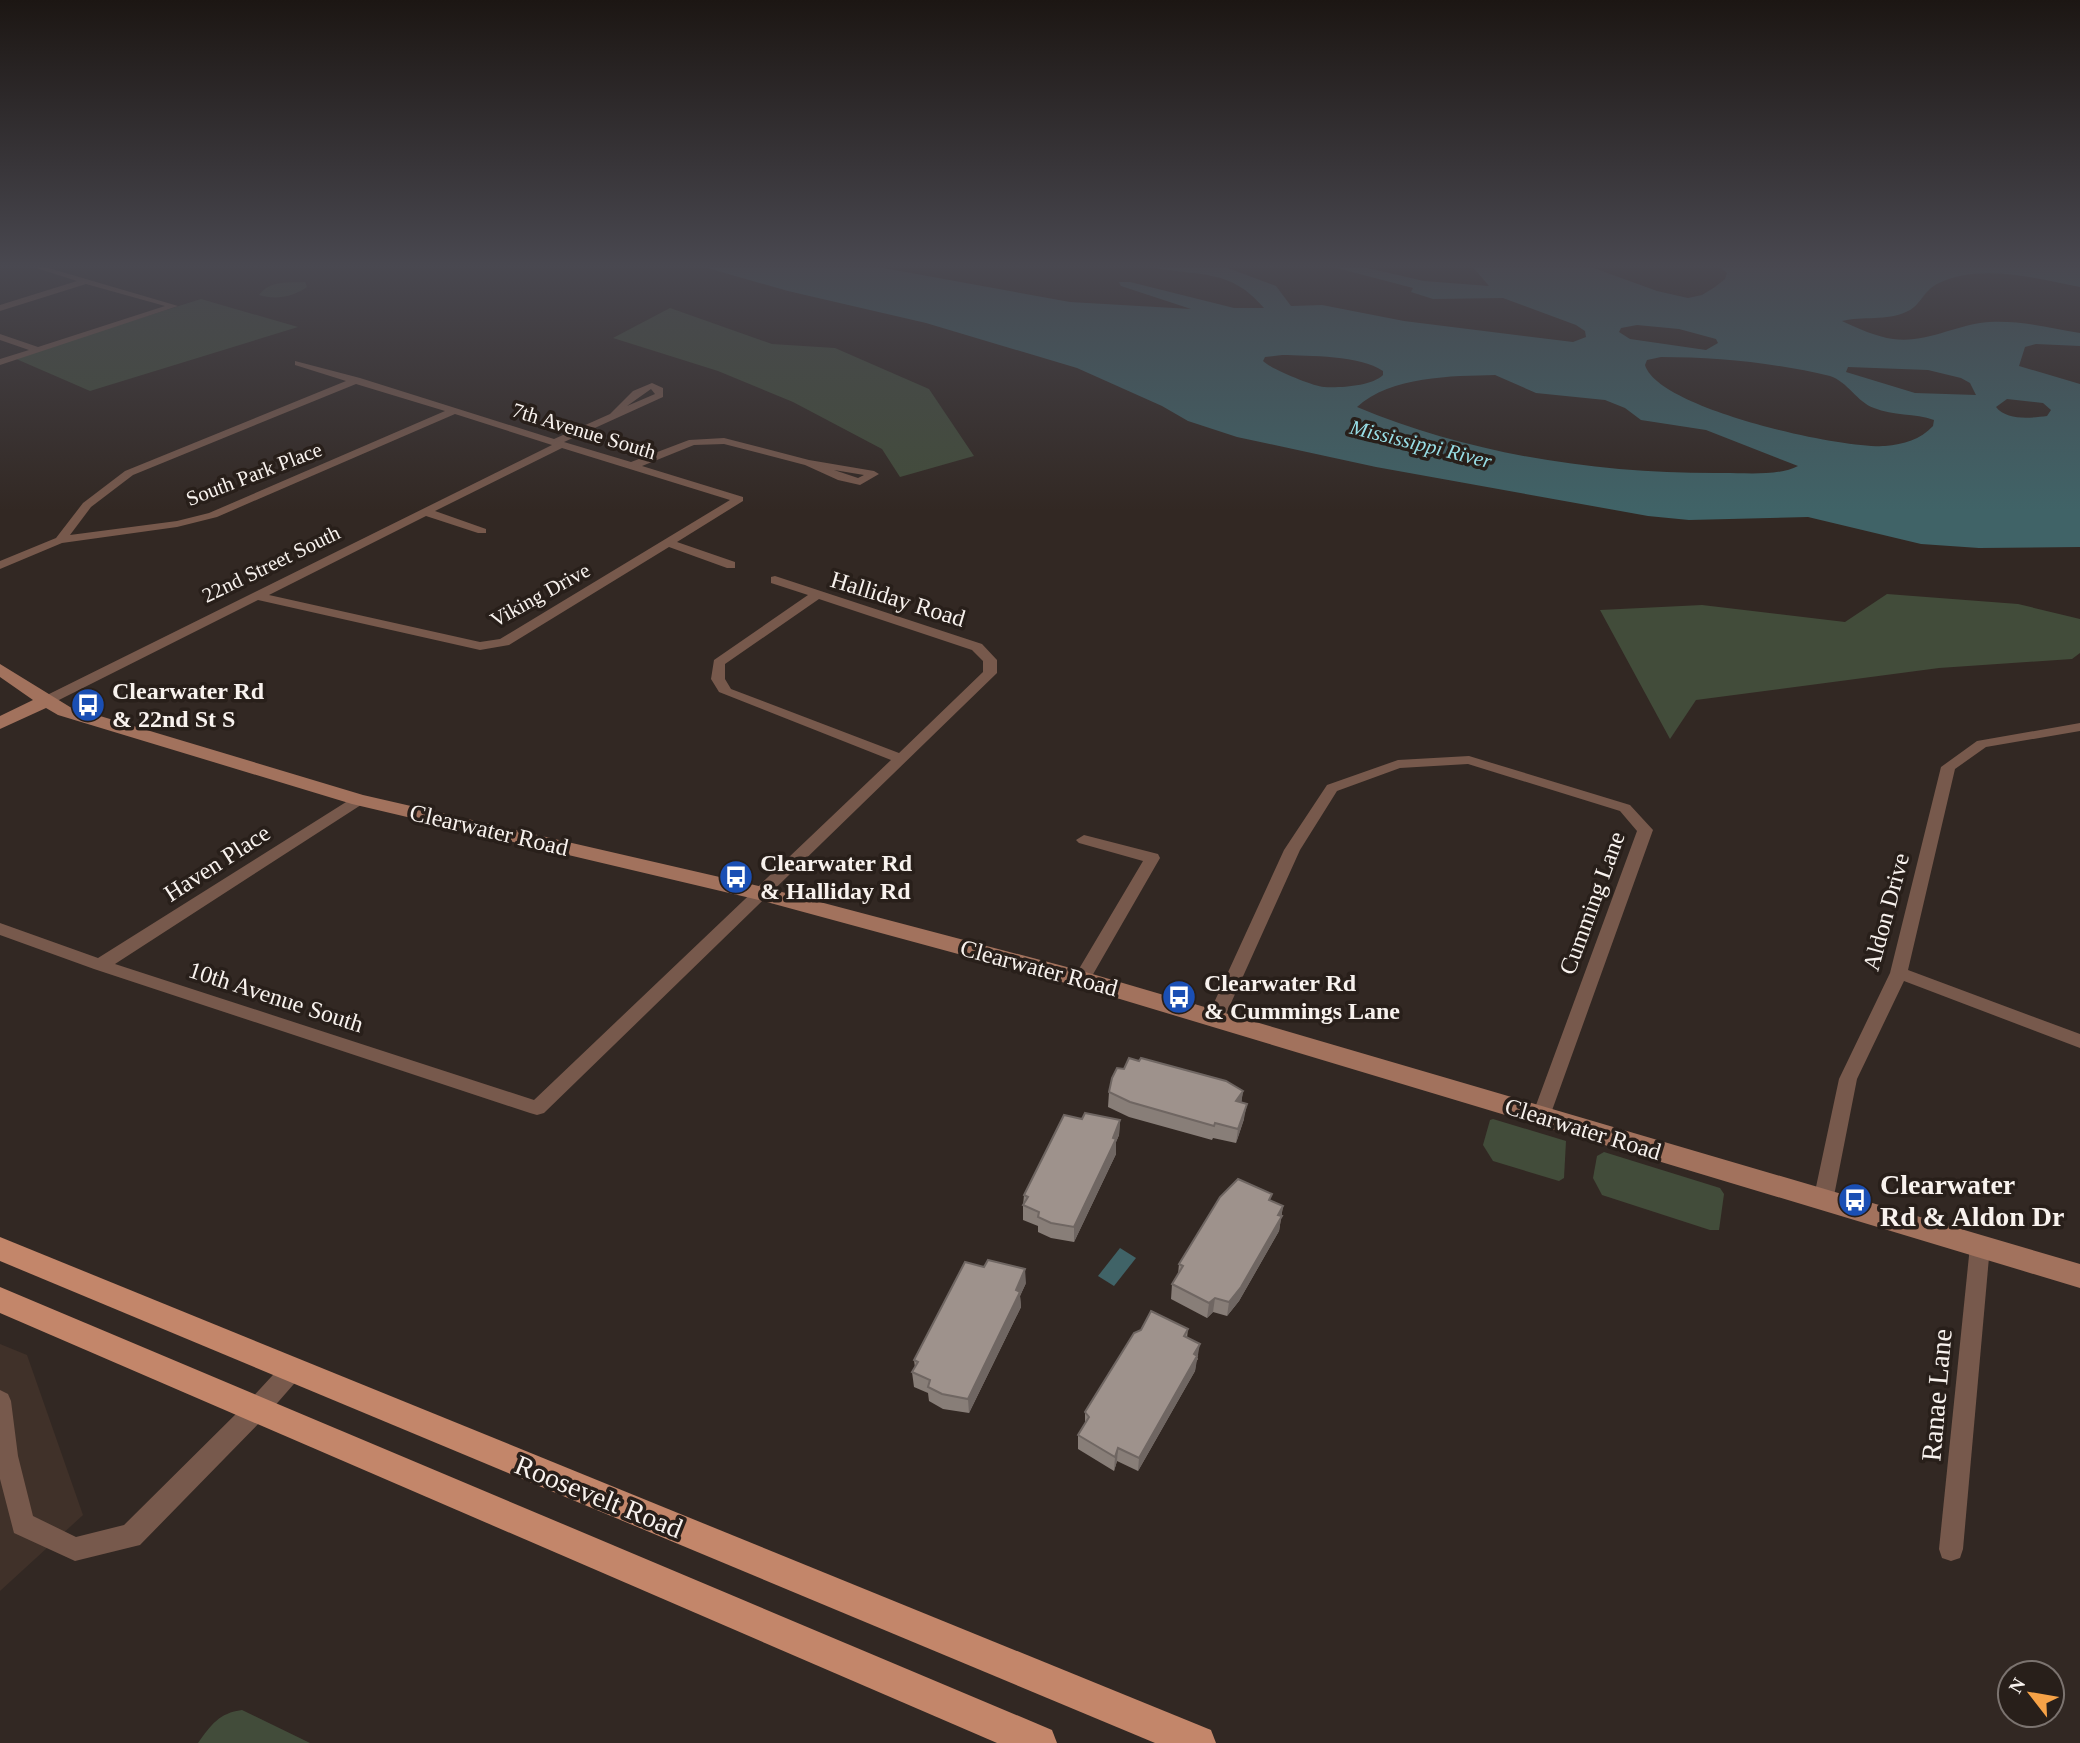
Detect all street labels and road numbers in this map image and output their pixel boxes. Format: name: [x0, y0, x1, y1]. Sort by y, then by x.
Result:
street label: 7th Avenue South: [509, 398, 659, 464]
street label: South Park Place: [183, 437, 325, 511]
street label: 22nd Street South: [198, 520, 344, 608]
street label: Viking Drive: [486, 558, 594, 632]
street label: Halliday Road: [828, 566, 968, 632]
street label: Clearwater Road: [407, 799, 571, 861]
street label: Haven Place: [159, 819, 275, 907]
street label: Cumming Lane: [1554, 828, 1630, 978]
street label: Aldon Drive: [1858, 850, 1914, 974]
street label: Clearwater Road: [957, 934, 1121, 1002]
street label: 10th Avenue South: [185, 956, 367, 1038]
street label: Clearwater Road: [1502, 1093, 1664, 1165]
street label: Ranae Lane: [1915, 1327, 1958, 1463]
street label: Roosevelt Road: [510, 1449, 687, 1544]

